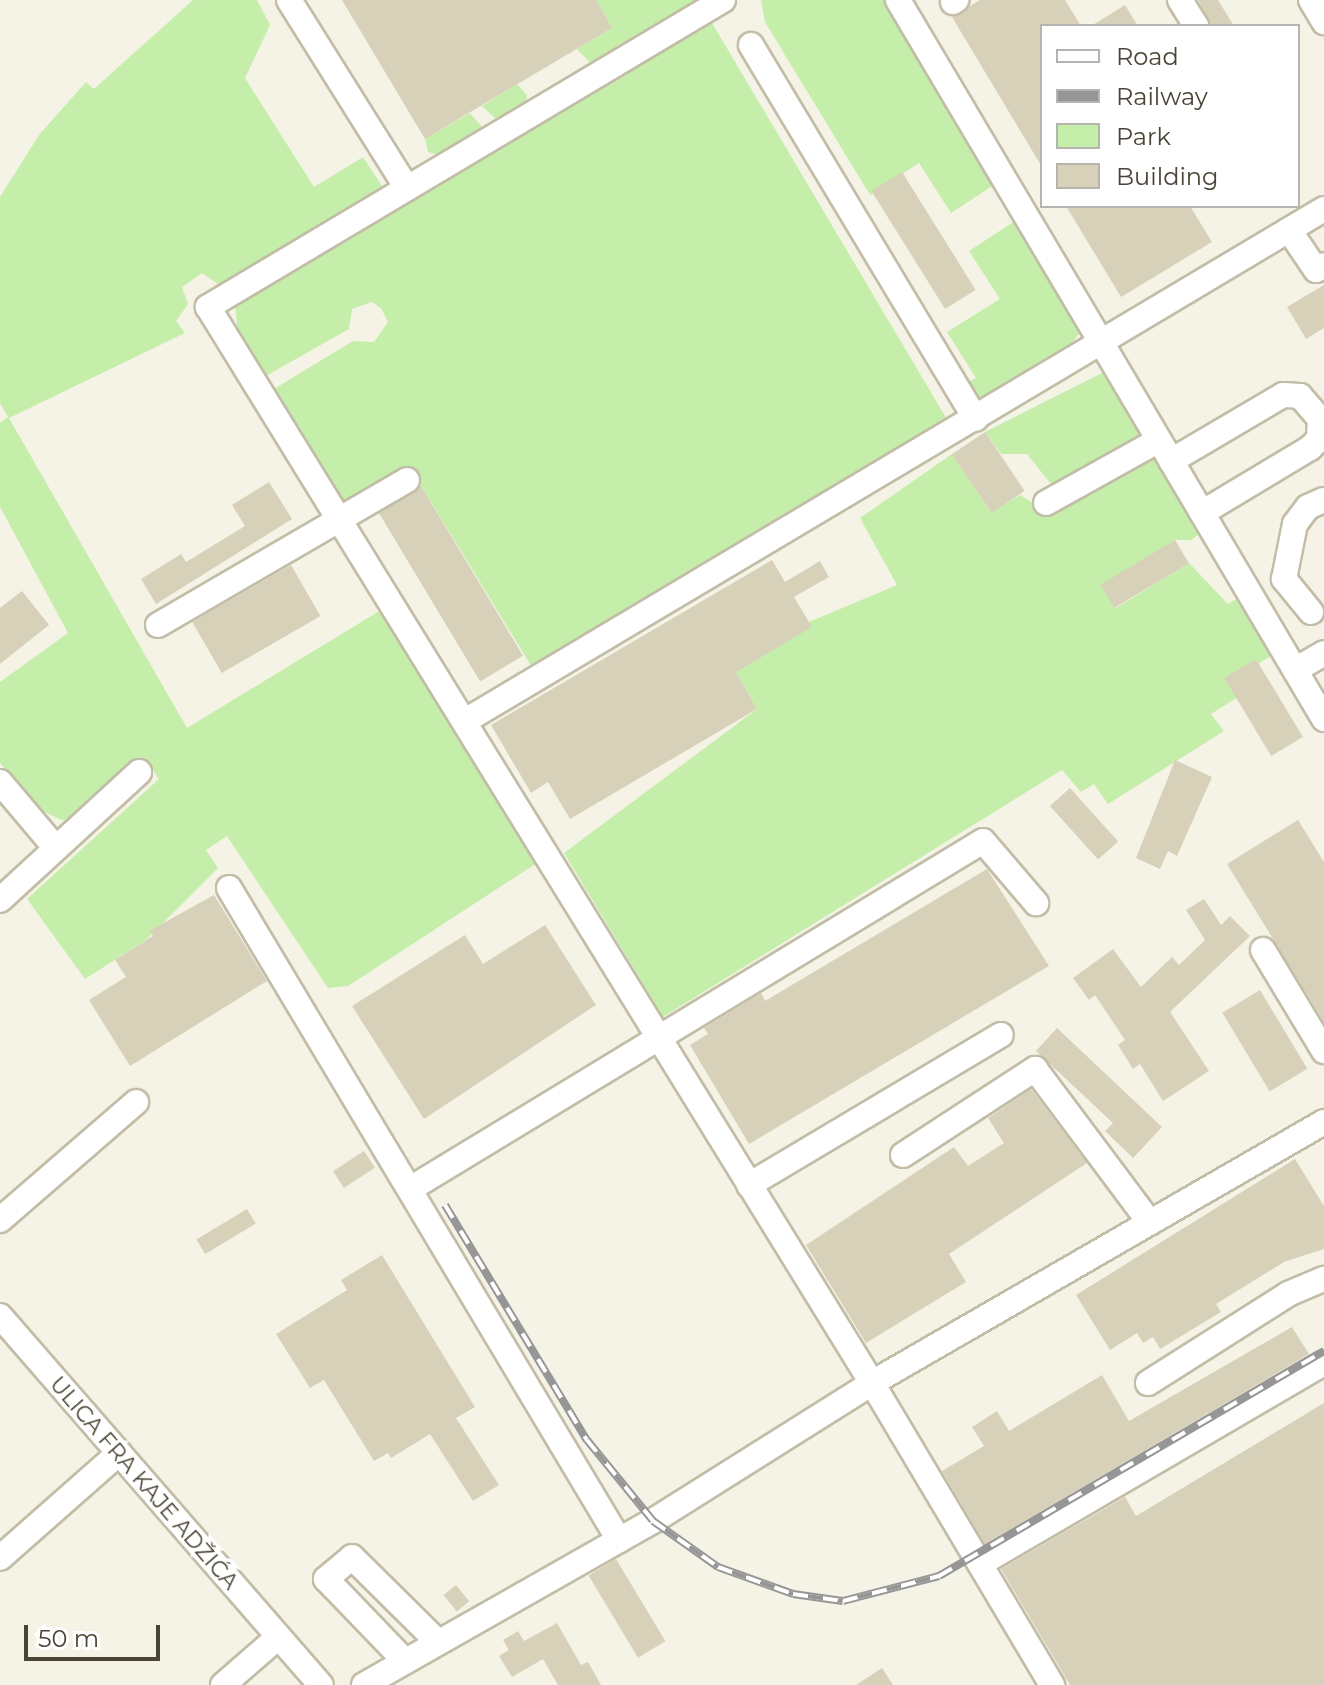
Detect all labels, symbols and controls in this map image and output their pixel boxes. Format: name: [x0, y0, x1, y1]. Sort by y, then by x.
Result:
legend: [1040, 24, 1300, 208]
text: Road: [1116, 42, 1179, 71]
text: Railway: [1116, 82, 1208, 111]
text: Park: [1116, 122, 1171, 151]
text: Building: [1116, 162, 1219, 191]
street label: ULICA FRA KAJE ADŽIĆA: [44, 1371, 244, 1595]
scale bar: [28, 1609, 164, 1659]
text: 50 m: [38, 1624, 99, 1653]

